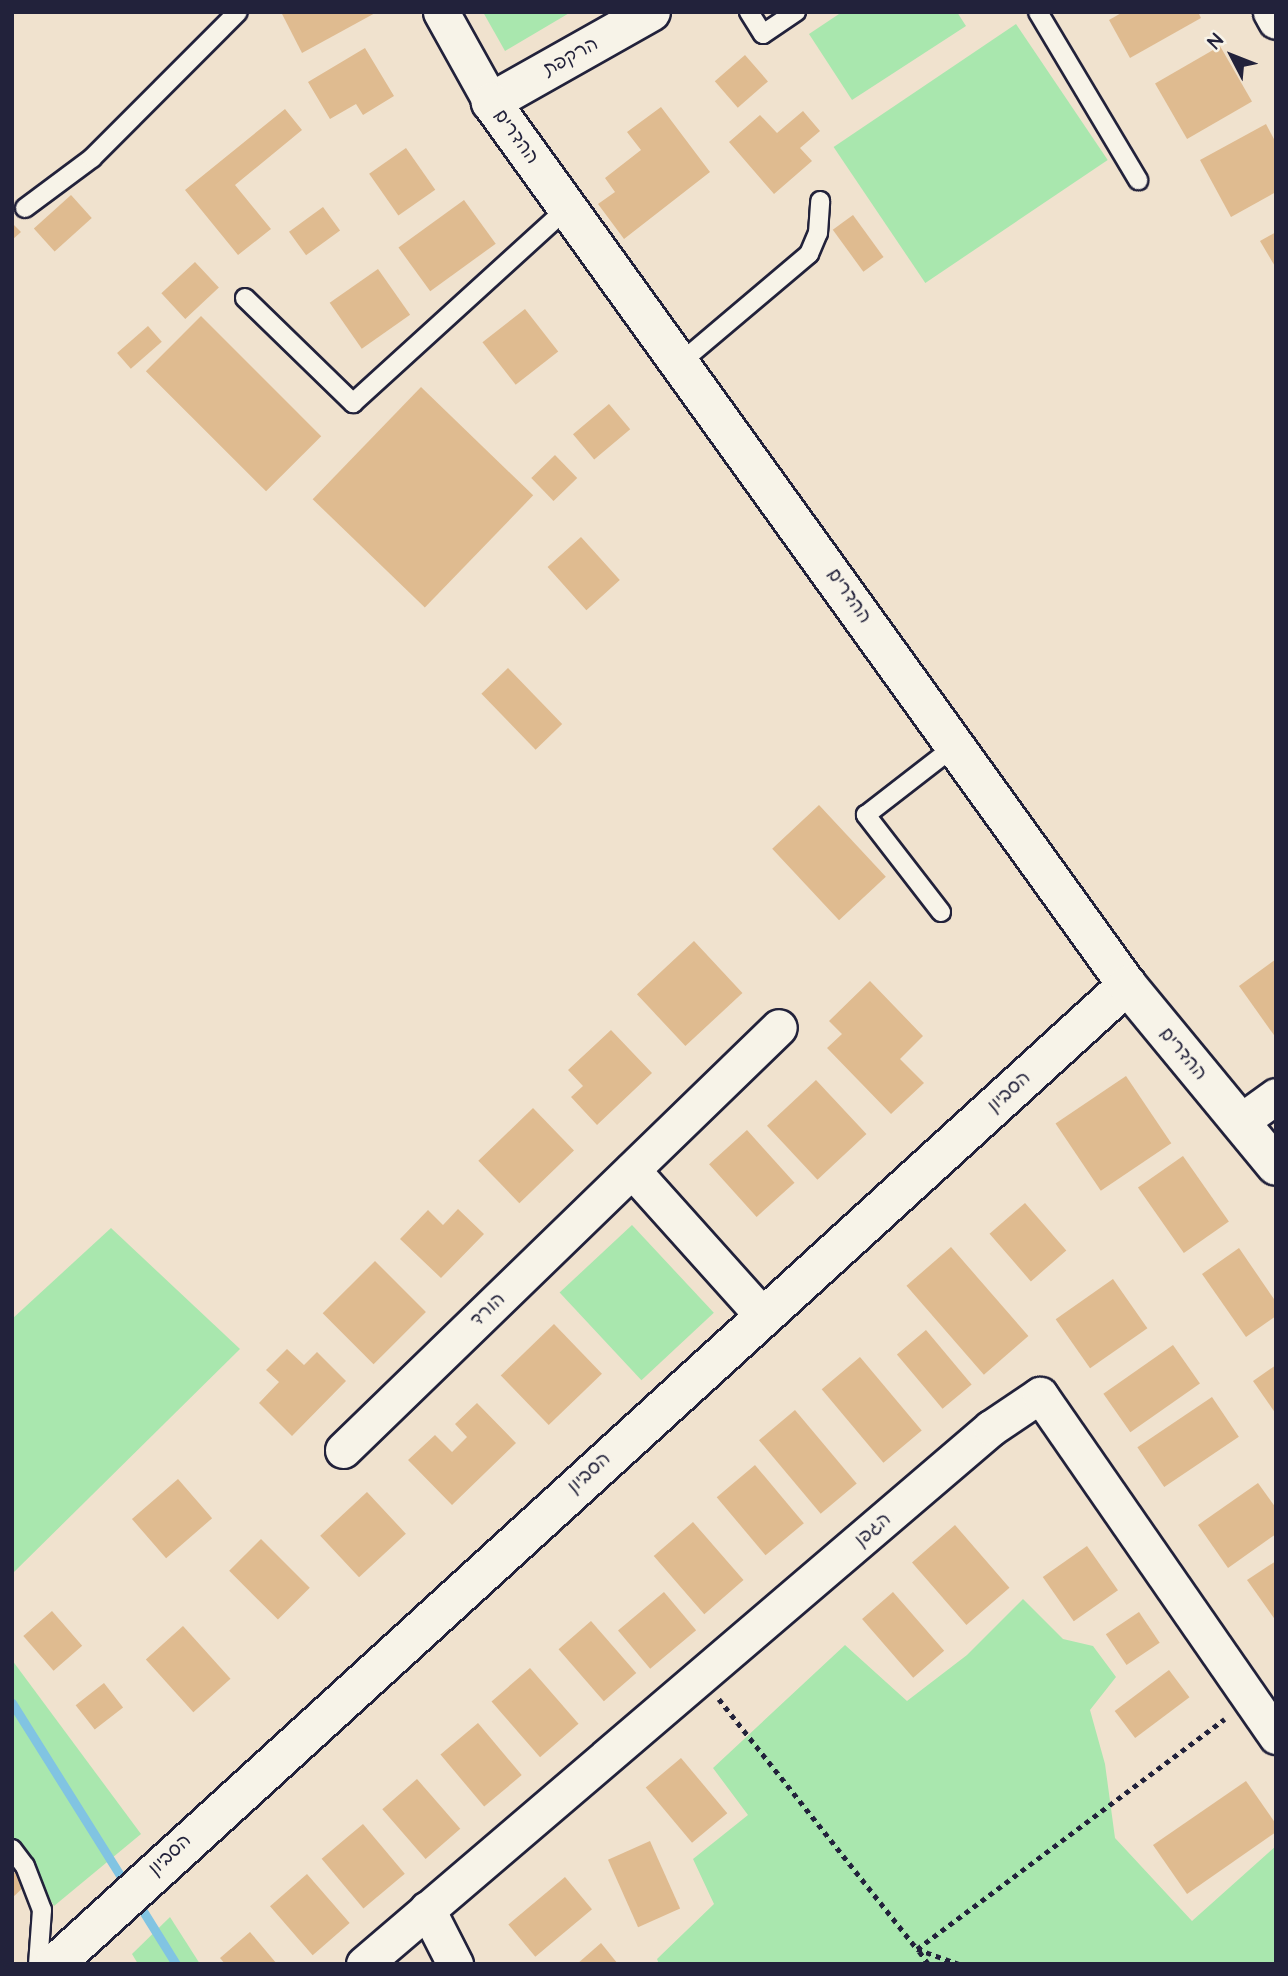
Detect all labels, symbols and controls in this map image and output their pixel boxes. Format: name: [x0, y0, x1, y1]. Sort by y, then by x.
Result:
north arrow: [1197, 21, 1267, 91]
text: N: [1202, 28, 1230, 55]
street label: הרקפת: [540, 33, 602, 81]
street label: ההדרים: [489, 105, 543, 169]
street label: ההדרים: [822, 564, 876, 628]
street label: ההדרים: [1154, 1023, 1212, 1085]
street label: הסביון: [983, 1067, 1035, 1117]
street label: הורד: [466, 1288, 510, 1332]
street label: הסביון: [563, 1448, 615, 1498]
street label: הגפן: [850, 1508, 896, 1552]
street label: הסביון: [144, 1830, 196, 1880]

